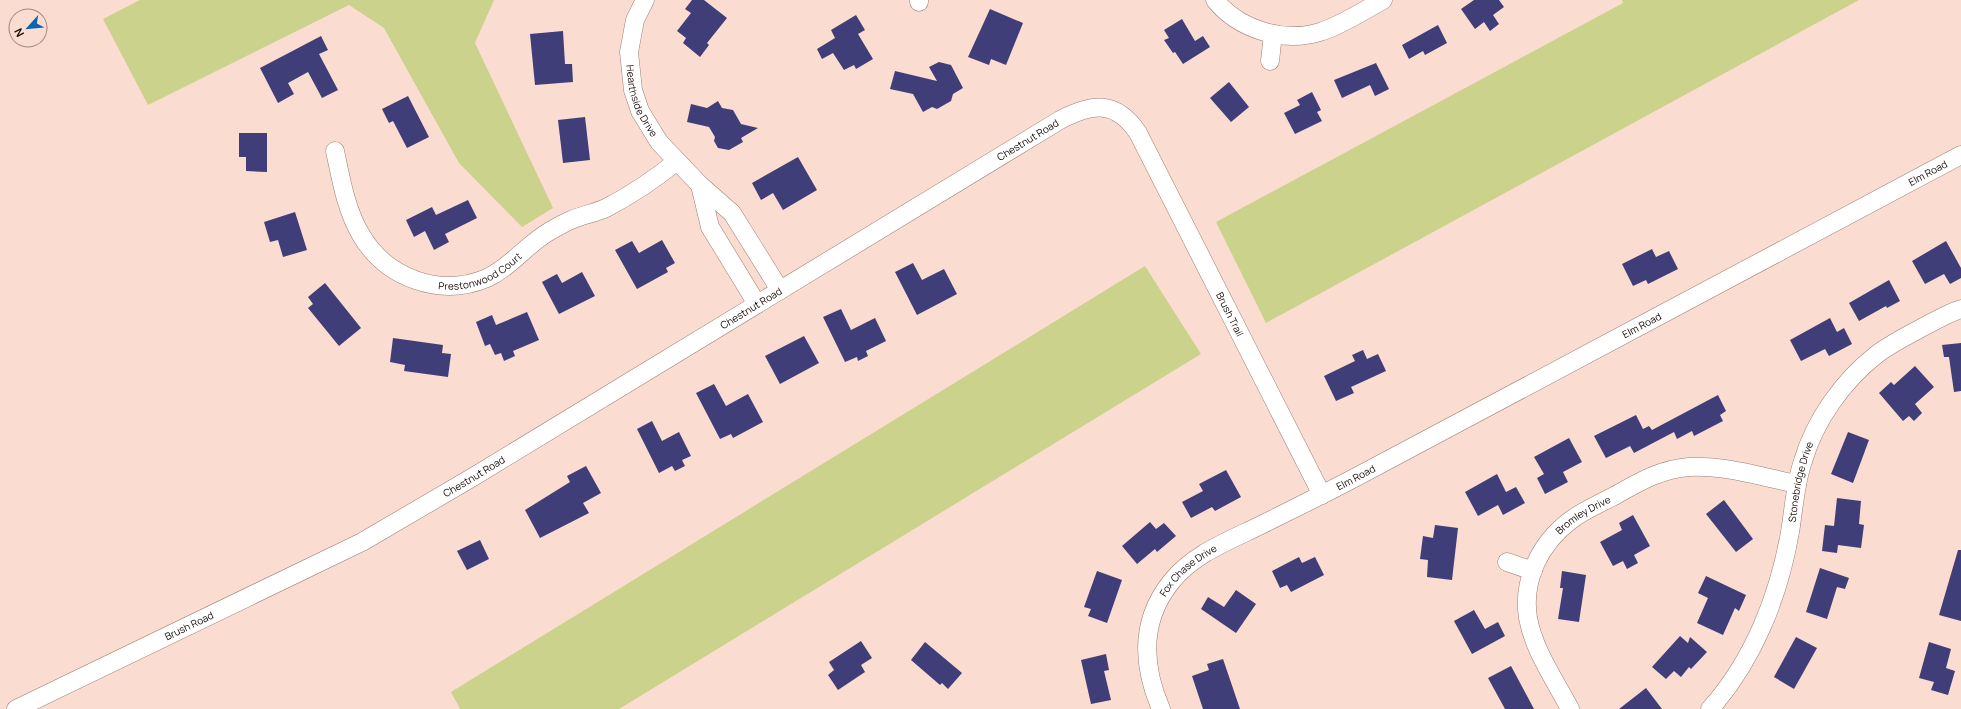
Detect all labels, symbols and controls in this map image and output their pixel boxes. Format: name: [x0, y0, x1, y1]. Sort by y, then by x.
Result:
north arrow: [8, 8, 48, 48]
text: N: [10, 26, 27, 40]
street label: Hearthside Drive: [623, 64, 661, 140]
street label: Chestnut Road: [994, 115, 1061, 164]
street label: Elm Road: [1906, 157, 1950, 189]
street label: Prestonwood Court: [438, 249, 524, 293]
street label: Chestnut Road: [717, 284, 784, 332]
street label: Brush Trail: [1213, 290, 1247, 339]
street label: Elm Road: [1620, 309, 1664, 341]
street label: Stonebridge Drive: [1785, 439, 1816, 523]
street label: Chestnut Road: [440, 452, 508, 500]
street label: Elm Road: [1334, 461, 1378, 493]
street label: Bromley Drive: [1552, 492, 1613, 537]
street label: Fox Chase Drive: [1156, 541, 1219, 599]
street label: Brush Road: [162, 608, 216, 643]

